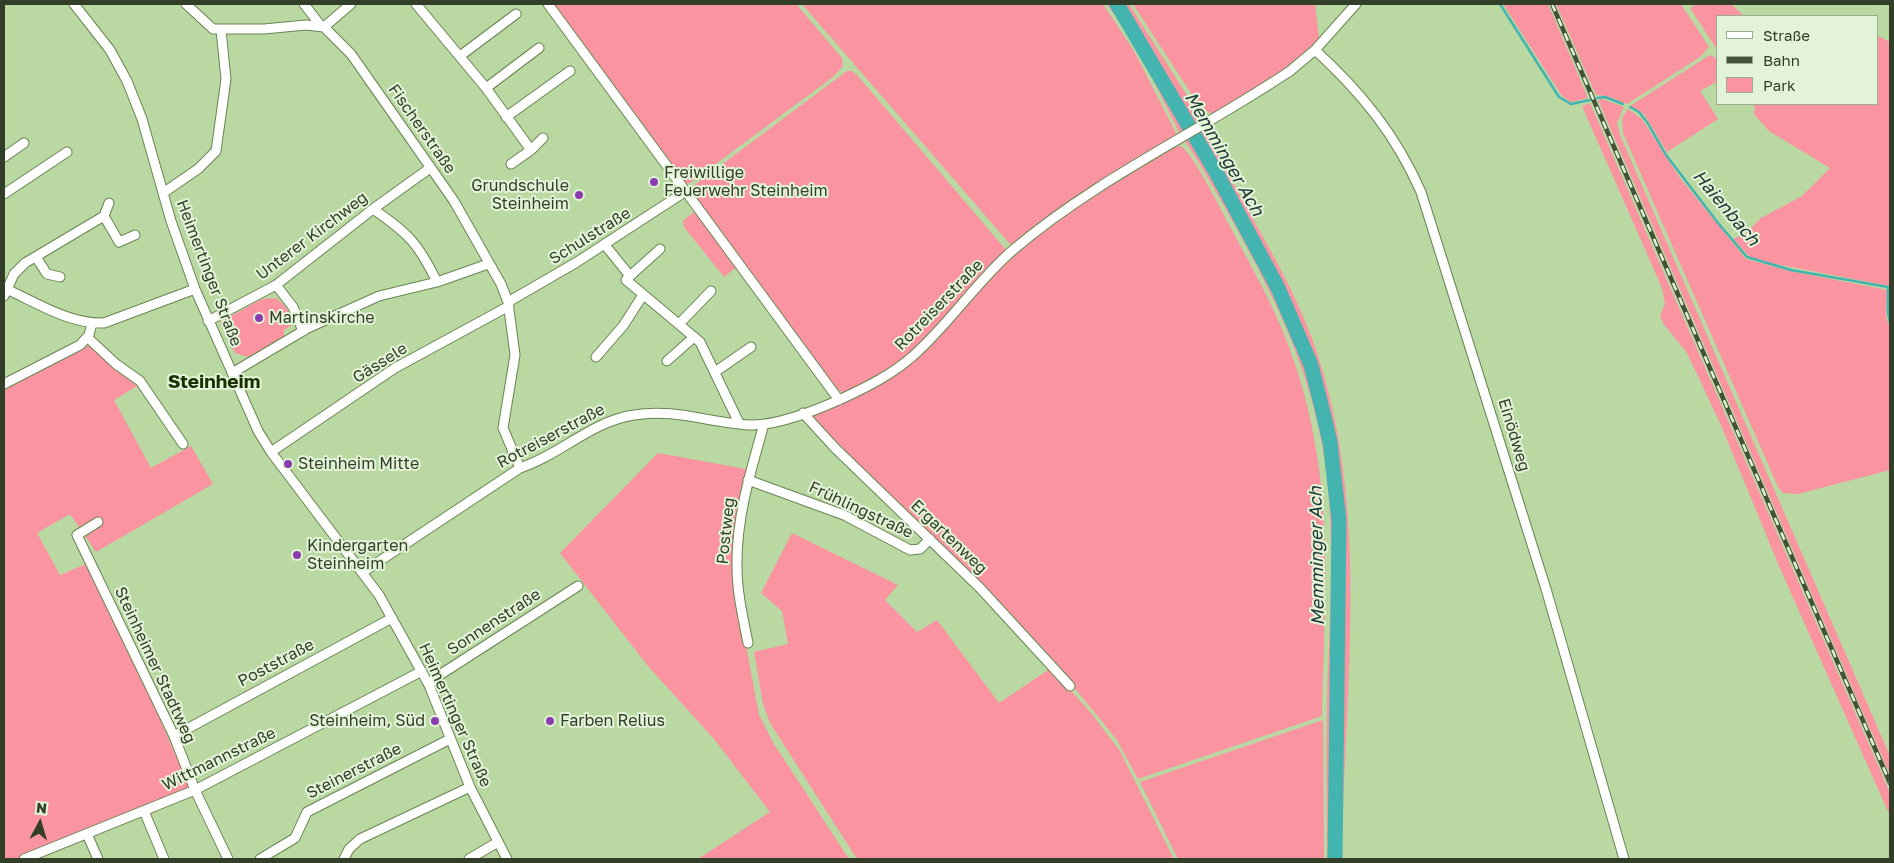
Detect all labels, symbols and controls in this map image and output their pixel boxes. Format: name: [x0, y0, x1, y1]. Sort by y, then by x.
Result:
legend: [1716, 15, 1879, 105]
text: Straße: [1763, 26, 1810, 44]
text: Bahn: [1763, 51, 1800, 69]
text: Park: [1763, 76, 1795, 94]
street label: Fischerstraße: [384, 81, 460, 177]
water label: Memminger Ach: [1180, 88, 1268, 220]
place label: Freiwillige Feuerwehr Steinheim: [664, 163, 828, 201]
water label: Haienbach: [1688, 166, 1764, 250]
place label: Grundschule Steinheim: [471, 176, 569, 214]
marker: Freiwillige Feuerwehr Steinheim: [648, 176, 660, 188]
street label: Unterer Kirchweg: [253, 188, 371, 284]
marker: Grundschule Steinheim: [573, 189, 585, 201]
street label: Heimertinger Straße: [172, 197, 246, 349]
street label: Schulstraße: [546, 203, 634, 269]
street label: Rotreiserstraße: [891, 256, 987, 354]
place label: Martinskirche: [269, 308, 375, 328]
marker: Martinskirche: [253, 312, 265, 324]
street label: Gässele: [349, 339, 411, 387]
district label: Steinheim: [168, 371, 260, 393]
street label: Einödweg: [1494, 396, 1534, 474]
street label: Rotreiserstraße: [494, 400, 608, 472]
place label: Steinheim Mitte: [298, 454, 419, 474]
marker: Steinheim Mitte: [282, 458, 294, 470]
street label: Frühlingstraße: [806, 477, 916, 543]
water label: Memminger Ach: [1305, 486, 1329, 626]
street label: Ergartenweg: [907, 496, 991, 578]
street label: Postweg: [713, 497, 739, 565]
place label: Kindergarten Steinheim: [307, 536, 408, 574]
marker: Kindergarten Steinheim: [291, 549, 303, 561]
street label: Steinheimer Stadtweg: [110, 584, 200, 746]
street label: Sonnenstraße: [444, 585, 544, 659]
street label: Poststraße: [235, 635, 317, 691]
street label: Heimertinger Straße: [415, 640, 495, 790]
place label: Steinheim, Süd: [309, 711, 425, 731]
place label: Farben Relius: [560, 711, 665, 731]
marker: Steinheim, Süd: [429, 715, 441, 727]
marker: Farben Relius: [544, 715, 556, 727]
street label: Wittmannstraße: [159, 723, 279, 795]
street label: Steinerstraße: [303, 739, 405, 803]
north arrow: [15, 798, 65, 848]
text: N: [35, 799, 48, 817]

